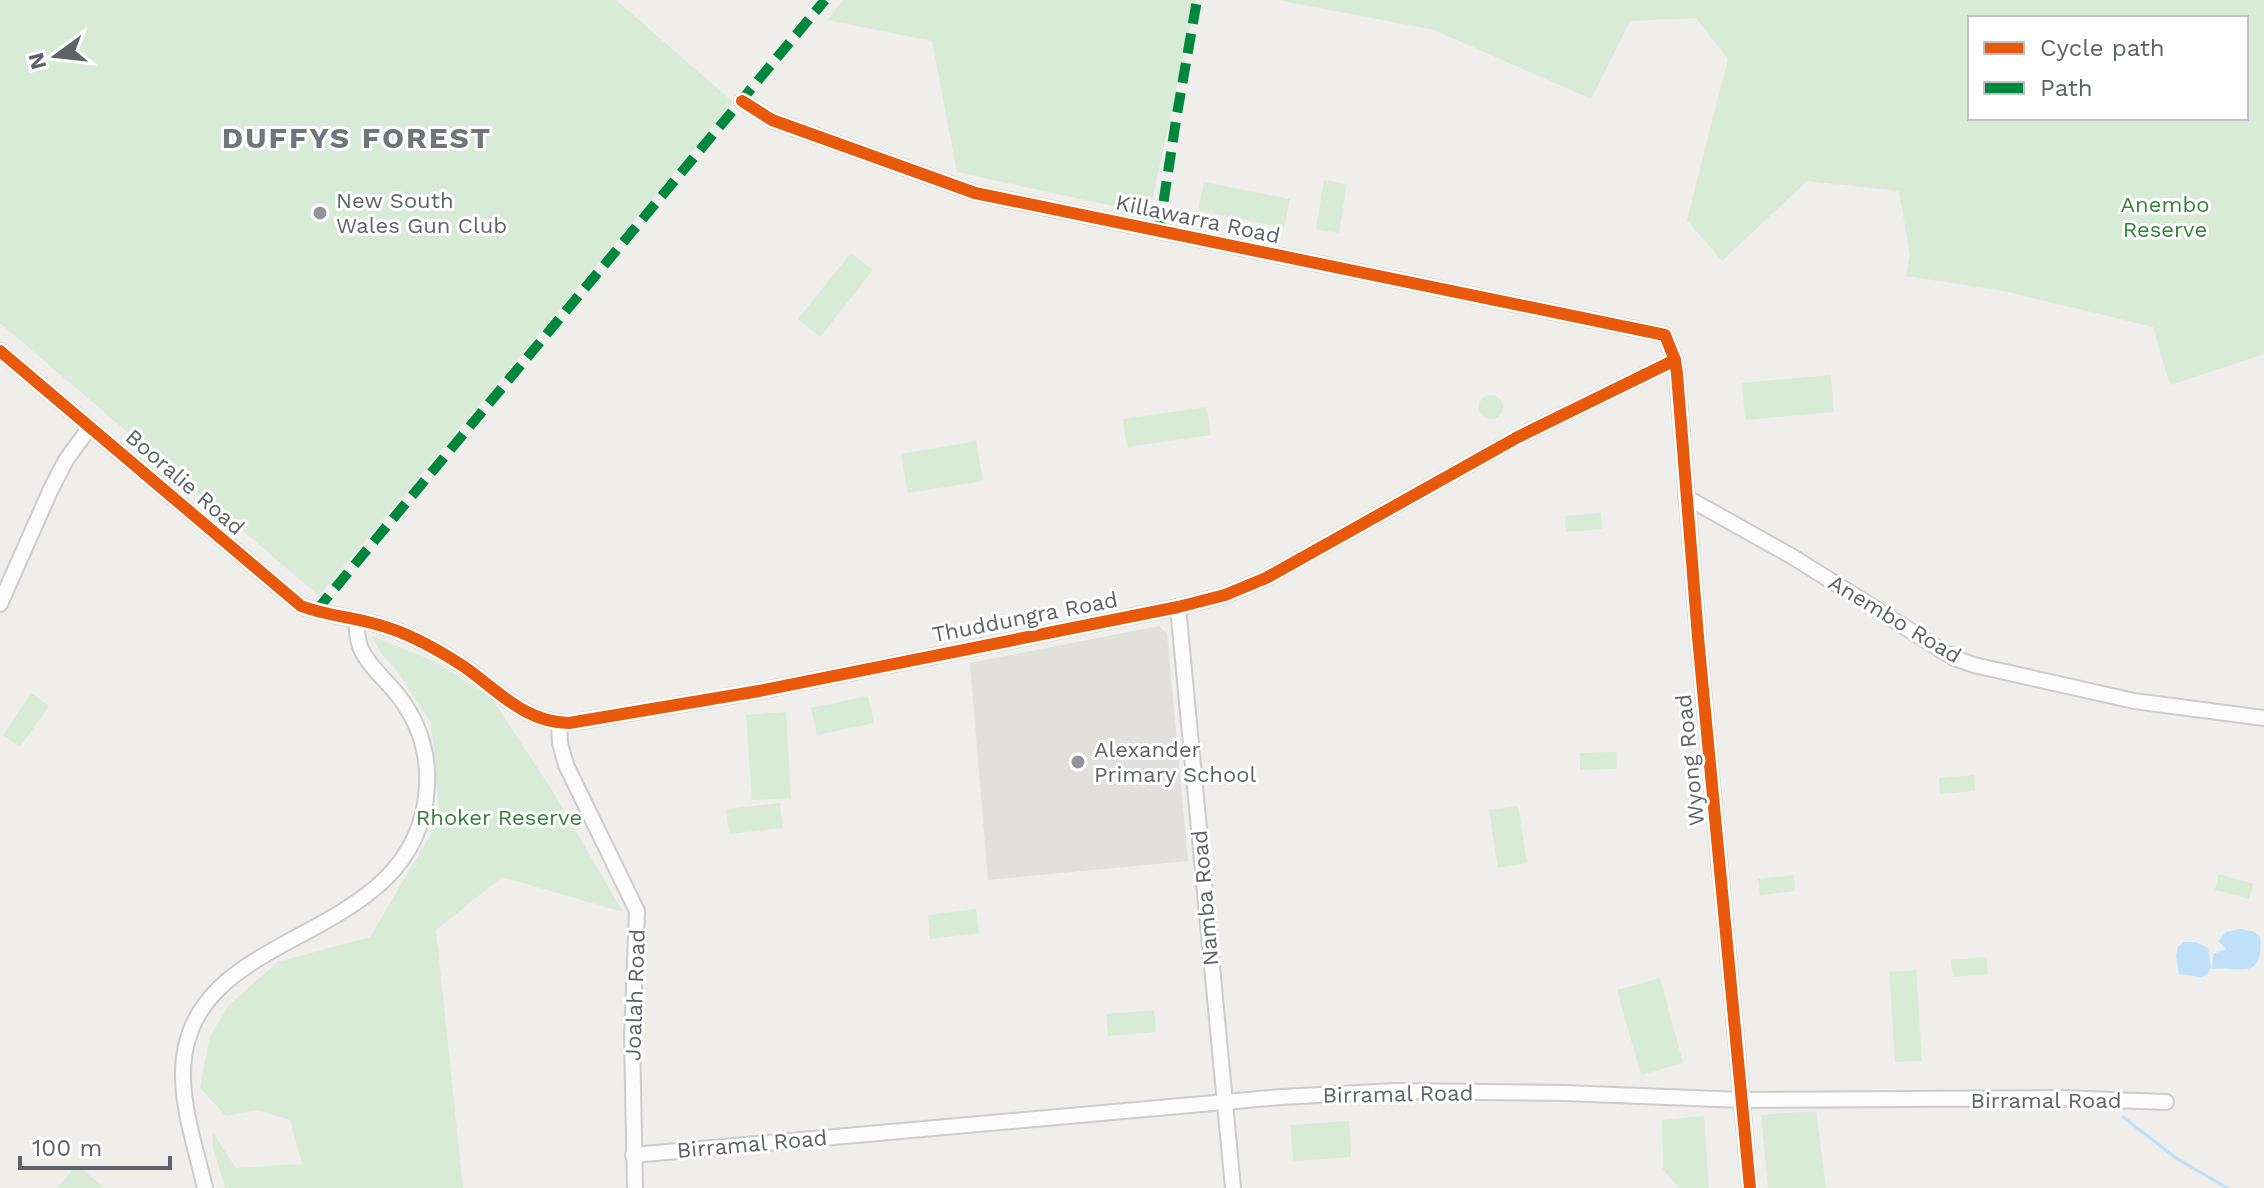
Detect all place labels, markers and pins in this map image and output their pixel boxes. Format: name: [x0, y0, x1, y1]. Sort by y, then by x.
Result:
place label: New South Wales Gun Club: [336, 188, 507, 238]
marker: New South Wales Gun Club: [311, 204, 329, 222]
place label: Alexander Primary School: [1094, 737, 1256, 787]
marker: Alexander Primary School: [1069, 753, 1087, 771]

